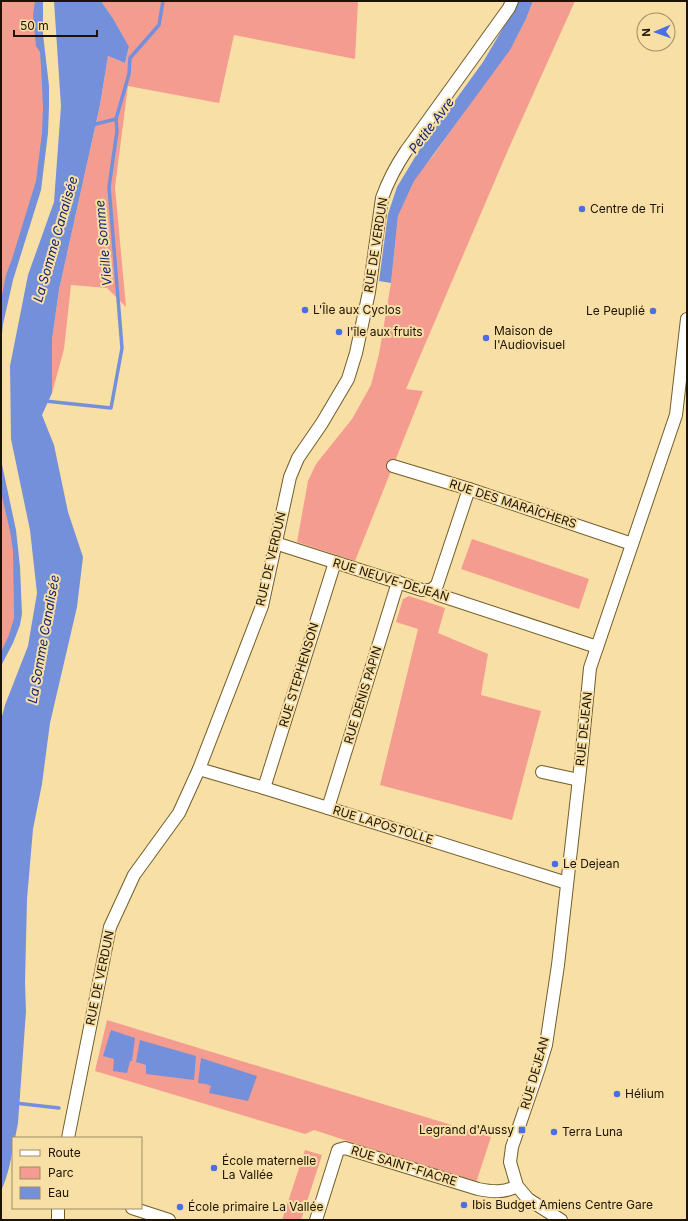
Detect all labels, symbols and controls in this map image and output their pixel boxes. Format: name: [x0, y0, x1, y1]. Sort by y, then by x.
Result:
scale bar: [14, 12, 97, 38]
north arrow: [636, 12, 676, 52]
text: 50 m: [20, 18, 49, 33]
text: N: [639, 28, 653, 37]
water label: Petite Avre: [405, 94, 457, 156]
water label: La Somme Canalisée: [29, 174, 81, 304]
street label: RUE DE VERDUN: [361, 196, 390, 294]
water label: Vieille Somme: [91, 199, 115, 287]
place label: Centre de Tri: [590, 201, 664, 216]
marker: Centre de Tri: [577, 204, 587, 214]
place label: L'Île aux Cyclos: [313, 302, 401, 317]
place label: Le Peuplié: [586, 303, 645, 318]
marker: L'Île aux Cyclos: [300, 305, 310, 315]
marker: Le Peuplié: [648, 306, 658, 316]
place label: Maison de l'Audiovisuel: [494, 323, 565, 352]
place label: l'île aux fruits: [347, 324, 423, 339]
marker: l'île aux fruits: [334, 327, 344, 337]
marker: Maison de l'Audiovisuel: [481, 333, 491, 343]
street label: RUE DES MARAÎCHERS: [448, 476, 579, 531]
street label: RUE DE VERDUN: [252, 510, 289, 608]
street label: RUE NEUVE-DEJEAN: [331, 555, 451, 604]
water label: La Somme Canalisée: [24, 573, 62, 705]
street label: RUE STEPHENSON: [275, 621, 322, 729]
street label: RUE DENIS PAPIN: [341, 644, 385, 746]
street label: RUE DEJEAN: [572, 691, 595, 767]
street label: RUE LAPOSTOLLE: [331, 802, 435, 847]
place label: Le Dejean: [563, 856, 620, 871]
marker: Le Dejean: [550, 859, 560, 869]
street label: RUE DE VERDUN: [82, 929, 117, 1027]
street label: RUE DEJEAN: [517, 1035, 552, 1111]
place label: Hélium: [625, 1086, 664, 1101]
marker: Hélium: [612, 1089, 622, 1099]
place label: Legrand d'Aussy: [419, 1122, 514, 1137]
place label: Terra Luna: [562, 1124, 623, 1139]
marker: Legrand d'Aussy: [517, 1125, 527, 1135]
marker: Terra Luna: [549, 1127, 559, 1137]
legend: [12, 1137, 142, 1209]
street label: RUE SAINT-FIACRE: [349, 1142, 459, 1189]
text: Route: [48, 1145, 81, 1160]
place label: École maternelle La Vallée: [222, 1153, 316, 1182]
marker: École maternelle La Vallée: [209, 1163, 219, 1173]
text: Parc: [48, 1165, 74, 1180]
text: Eau: [48, 1185, 69, 1200]
place label: Ibis Budget Amiens Centre Gare: [472, 1197, 653, 1212]
place label: École primaire La Vallée: [188, 1199, 323, 1214]
marker: Ibis Budget Amiens Centre Gare: [459, 1200, 469, 1210]
marker: École primaire La Vallée: [175, 1202, 185, 1212]

